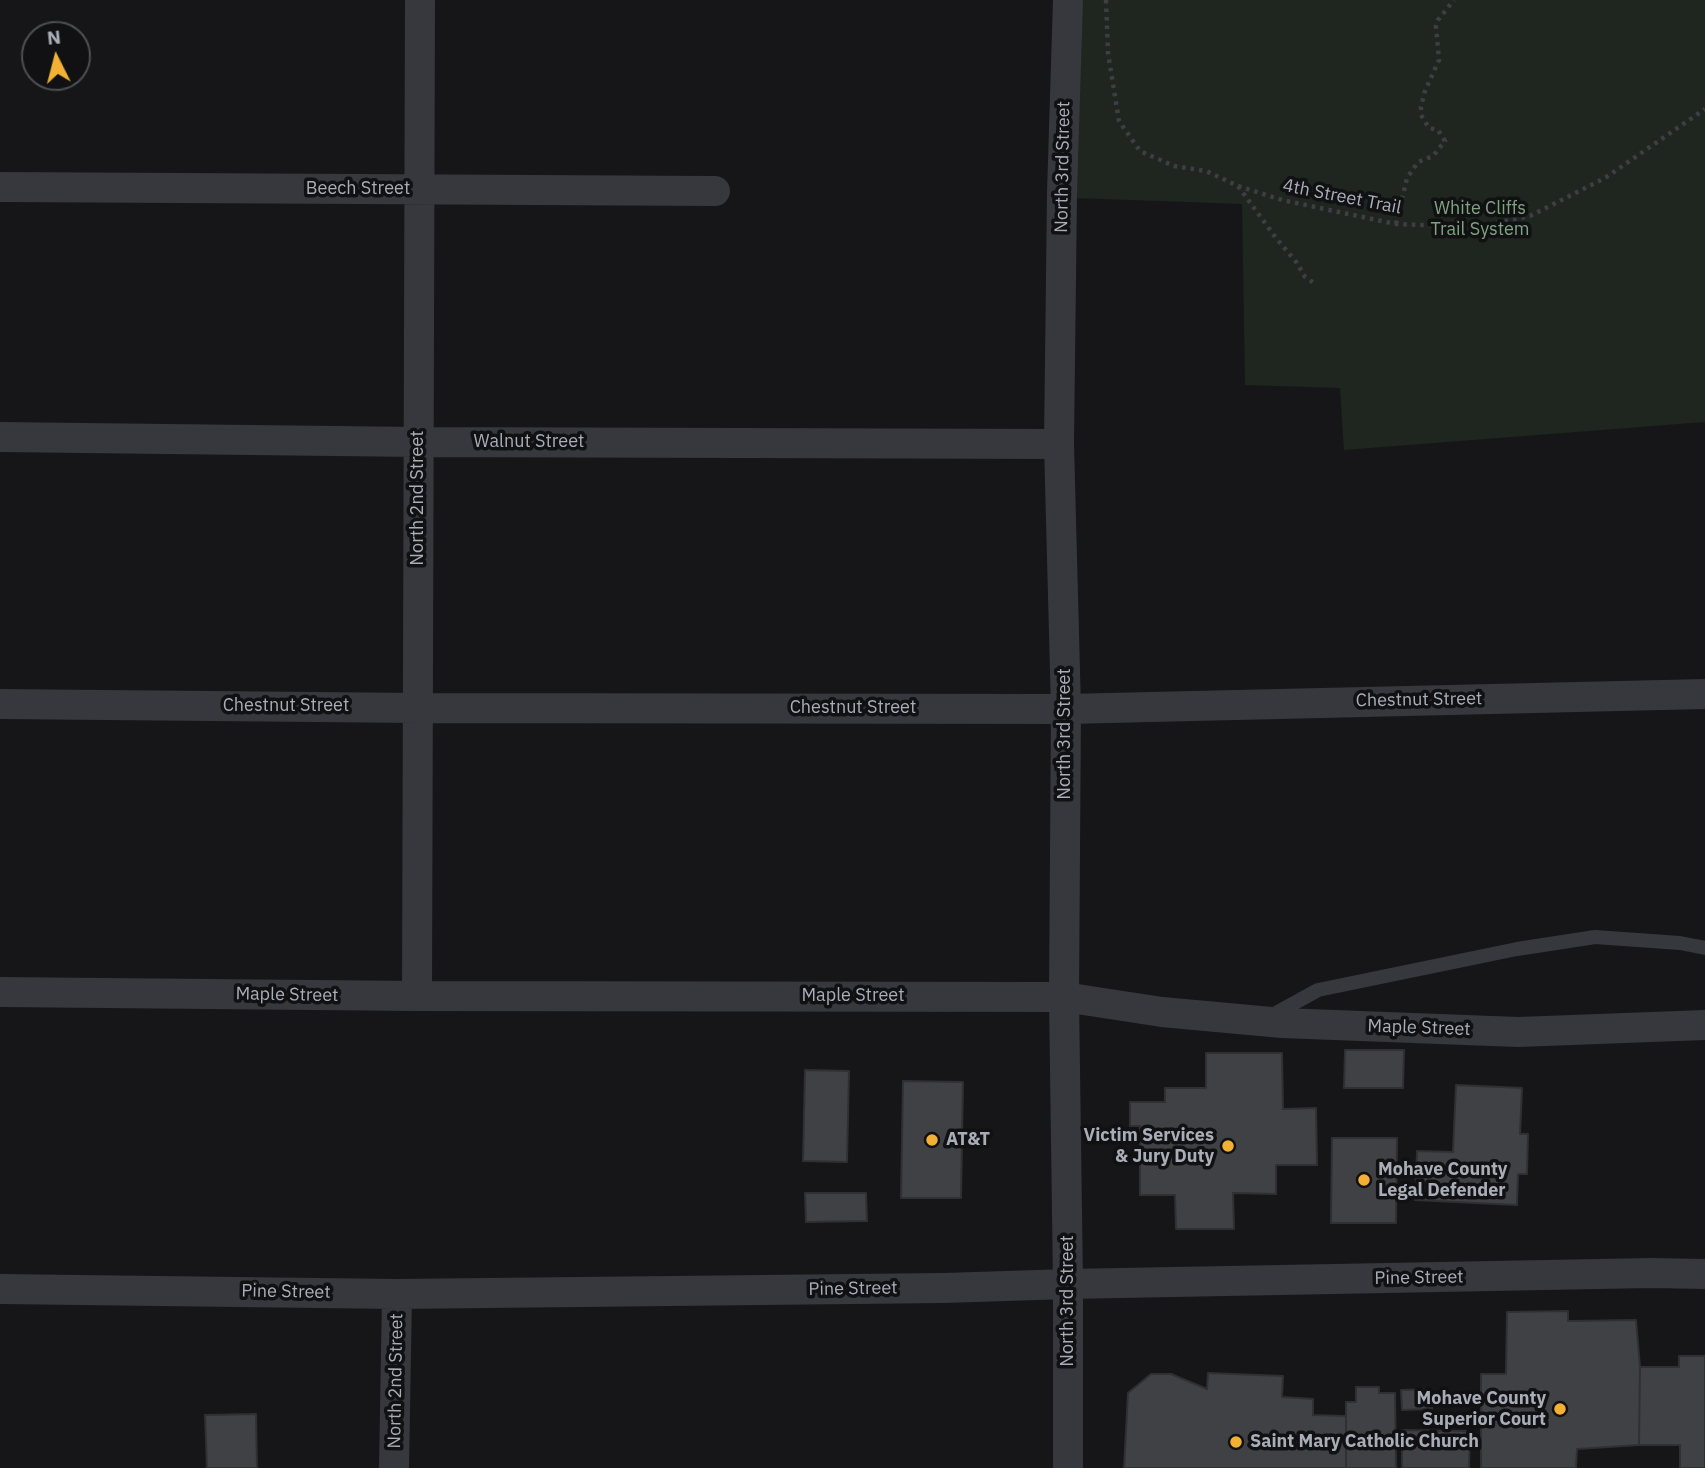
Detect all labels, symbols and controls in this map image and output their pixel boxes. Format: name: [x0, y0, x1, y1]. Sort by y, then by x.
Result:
north arrow: [21, 21, 91, 91]
text: N: [46, 24, 62, 50]
street label: North 3rd Street: [1051, 101, 1075, 233]
street label: 4th Street Trail: [1281, 175, 1403, 219]
street label: Beech Street: [306, 178, 410, 200]
park label: White Cliffs Trail System: [1430, 198, 1530, 241]
street label: North 2nd Street: [407, 430, 429, 566]
street label: Walnut Street: [474, 431, 584, 453]
street label: North 3rd Street: [1054, 668, 1076, 800]
street label: Chestnut Street: [1356, 688, 1482, 712]
street label: Chestnut Street: [223, 695, 349, 717]
street label: Chestnut Street: [790, 697, 916, 719]
street label: Maple Street: [235, 983, 339, 1007]
street label: Maple Street: [801, 985, 905, 1007]
street label: Maple Street: [1367, 1015, 1471, 1041]
place label: Victim Services & Jury Duty: [1083, 1125, 1214, 1168]
place label: AT&T: [946, 1129, 990, 1151]
marker: AT&T: [924, 1132, 940, 1148]
marker: Victim Services & Jury Duty: [1220, 1138, 1236, 1154]
place label: Mohave County Legal Defender: [1378, 1159, 1507, 1202]
marker: Mohave County Legal Defender: [1356, 1172, 1372, 1188]
street label: North 3rd Street: [1057, 1235, 1079, 1367]
street label: Pine Street: [1374, 1266, 1464, 1290]
street label: Pine Street: [808, 1277, 898, 1301]
street label: Pine Street: [241, 1280, 331, 1304]
street label: North 2nd Street: [384, 1313, 408, 1449]
place label: Mohave County Superior Court: [1417, 1388, 1546, 1430]
marker: Mohave County Superior Court: [1552, 1401, 1568, 1417]
place label: Saint Mary Catholic Church: [1250, 1431, 1479, 1453]
marker: Saint Mary Catholic Church: [1228, 1434, 1244, 1450]

